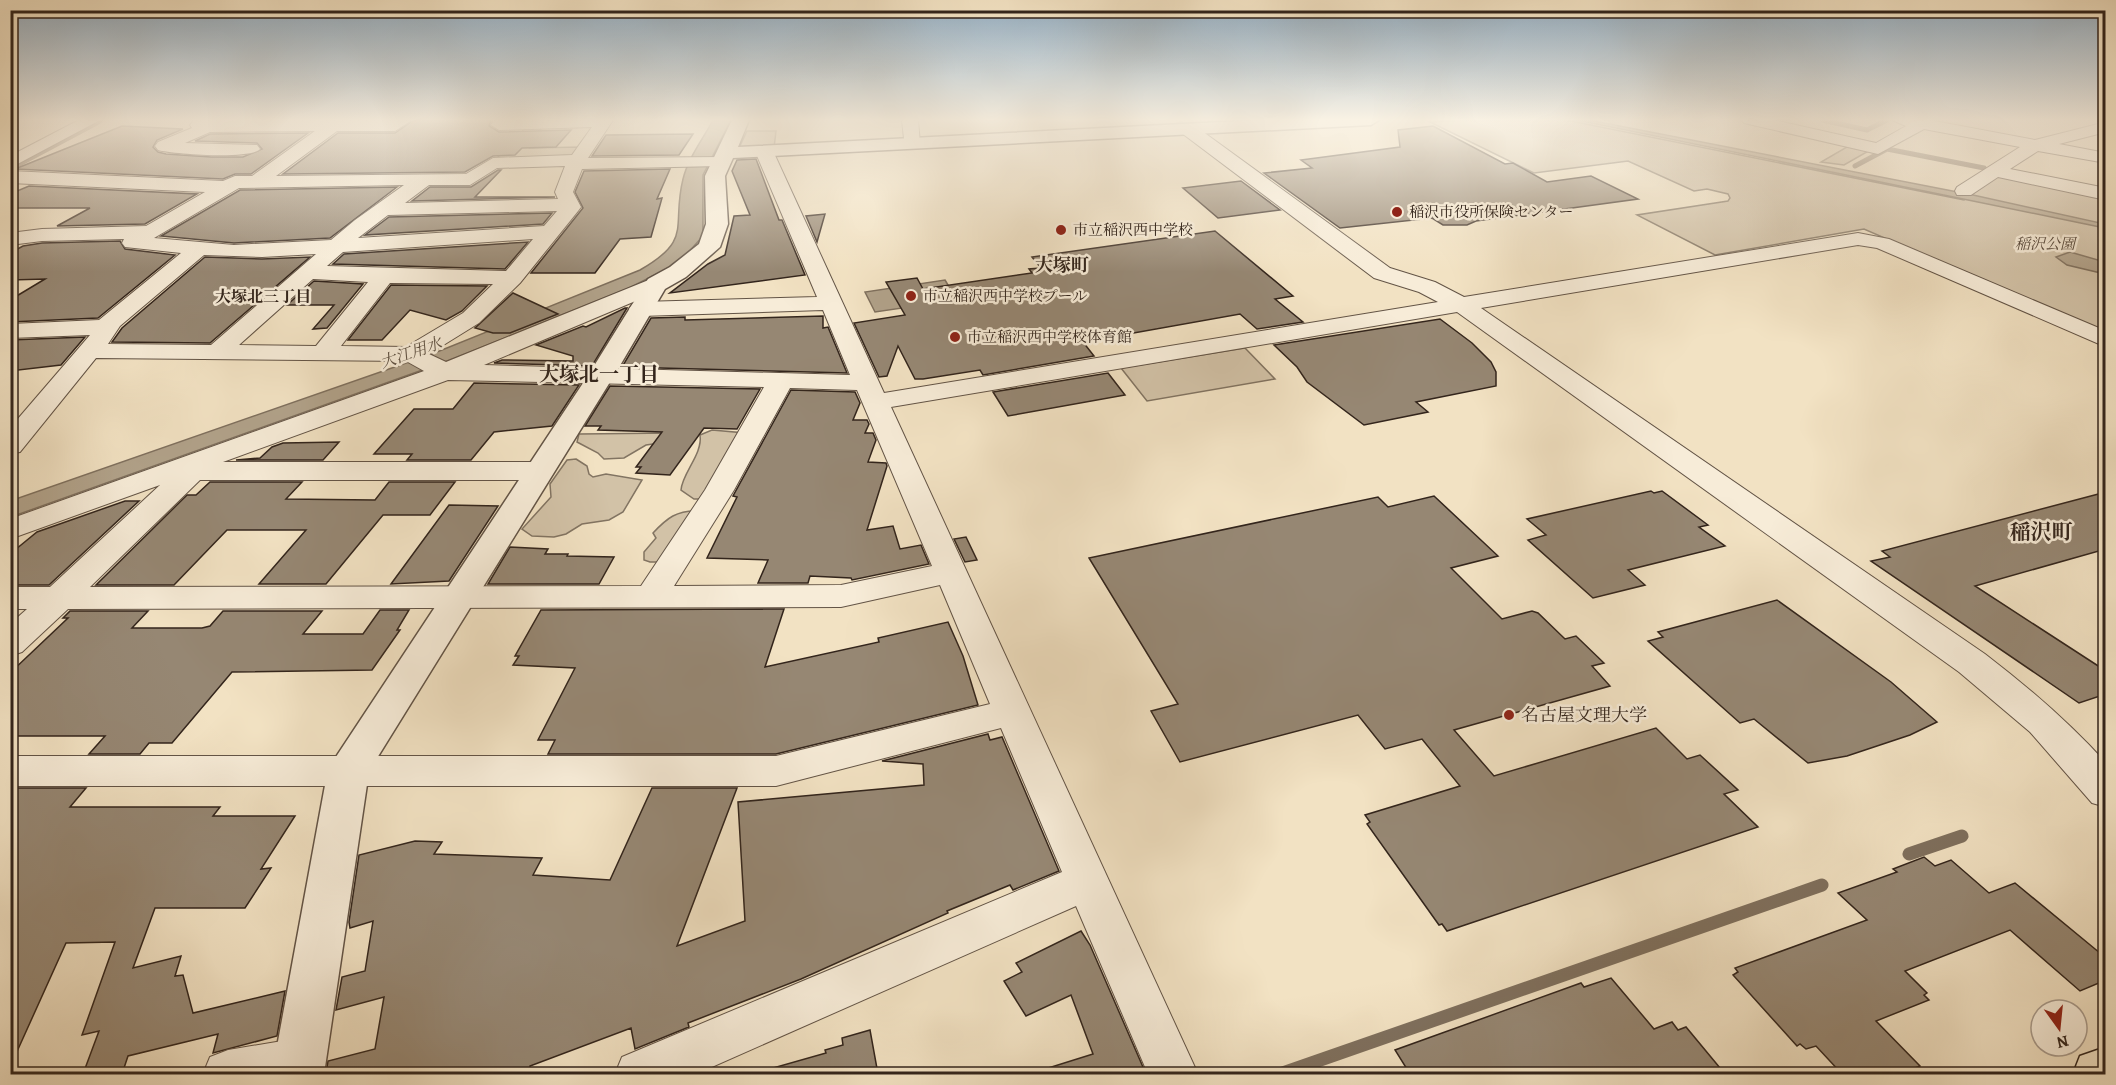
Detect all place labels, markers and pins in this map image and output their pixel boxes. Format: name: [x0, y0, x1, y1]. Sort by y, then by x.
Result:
place label: 稲沢市役所保険センター: [1409, 202, 1573, 222]
marker: 稲沢市役所保険センター: [1390, 205, 1404, 219]
place label: 市立稲沢西中学校: [1073, 220, 1193, 240]
marker: 市立稲沢西中学校: [1054, 223, 1068, 237]
place label: 市立稲沢西中学校プール: [923, 286, 1087, 306]
marker: 市立稲沢西中学校プール: [904, 289, 918, 303]
place label: 市立稲沢西中学校体育館: [967, 327, 1132, 347]
marker: 市立稲沢西中学校体育館: [948, 330, 962, 344]
place label: 名古屋文理大学: [1521, 703, 1647, 727]
marker: 名古屋文理大学: [1502, 708, 1516, 722]

